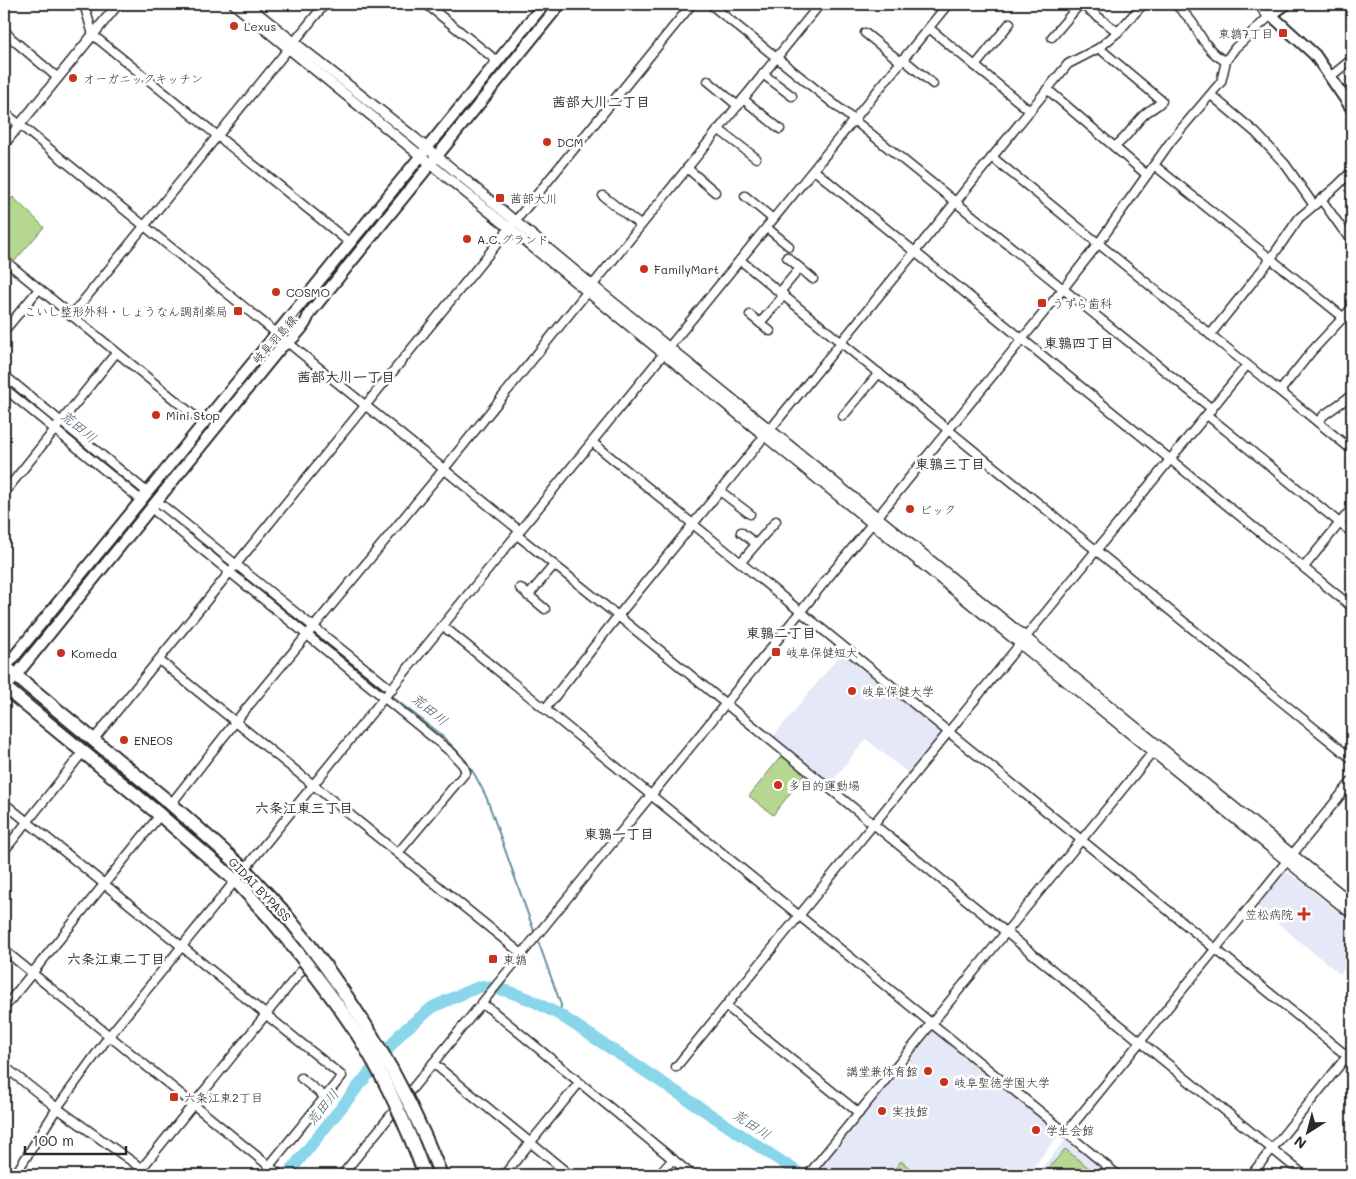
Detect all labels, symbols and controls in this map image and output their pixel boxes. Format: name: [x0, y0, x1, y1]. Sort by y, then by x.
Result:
place label: Lexus: [244, 18, 276, 34]
marker: Lexus: [228, 20, 240, 32]
place label: 東鶉7丁目: [1218, 25, 1273, 41]
marker: 東鶉7丁目: [1277, 27, 1289, 39]
place label: オーガニックキッチン: [83, 70, 203, 86]
marker: オーガニックキッチン: [67, 72, 79, 84]
district label: 茜部大川二丁目: [552, 92, 650, 111]
place label: DCM: [557, 134, 583, 150]
marker: DCM: [541, 136, 553, 148]
place label: 茜部大川: [510, 190, 558, 206]
marker: 茜部大川: [494, 192, 506, 204]
place label: A.C.グランド: [477, 231, 549, 247]
marker: A.C.グランド: [461, 233, 473, 245]
place label: FamilyMart: [654, 261, 719, 277]
marker: FamilyMart: [638, 263, 650, 275]
place label: COSMO: [286, 284, 330, 300]
marker: COSMO: [270, 286, 282, 298]
place label: うずら歯科: [1052, 295, 1112, 311]
marker: うずら歯科: [1036, 297, 1048, 309]
place label: こいし整形外科・しょうなん調剤薬局: [24, 303, 228, 319]
marker: こいし整形外科・しょうなん調剤薬局: [232, 305, 244, 317]
street label: 岐阜羽島線: [248, 311, 300, 367]
district label: 東鶉四丁目: [1044, 333, 1114, 352]
district label: 茜部大川一丁目: [297, 367, 395, 386]
water label: 荒田川: [57, 405, 101, 447]
place label: Mini Stop: [166, 407, 220, 423]
marker: Mini Stop: [150, 409, 162, 421]
district label: 東鶉三丁目: [915, 454, 985, 473]
place label: ビック: [920, 501, 956, 517]
marker: ビック: [904, 503, 916, 515]
district label: 東鶉二丁目: [746, 623, 816, 642]
place label: 岐阜保健短大: [786, 644, 858, 660]
place label: Komeda: [71, 645, 117, 661]
marker: 岐阜保健短大: [770, 646, 782, 658]
marker: Komeda: [55, 647, 67, 659]
place label: 岐阜保健大学: [862, 683, 934, 699]
marker: 岐阜保健大学: [846, 685, 858, 697]
water label: 荒田川: [408, 688, 452, 730]
place label: ENEOS: [134, 732, 173, 748]
marker: ENEOS: [118, 734, 130, 746]
place label: 多目的運動場: [788, 777, 860, 793]
marker: 多目的運動場: [772, 779, 784, 791]
district label: 六条江東三丁目: [255, 798, 353, 817]
district label: 東鶉一丁目: [584, 824, 654, 843]
street label: GIDAI BYPASS: [225, 853, 295, 925]
place label: 笠松病院: [1245, 906, 1293, 922]
marker: 笠松病院: [1297, 907, 1311, 921]
district label: 六条江東二丁目: [67, 949, 165, 968]
place label: 東鶉: [503, 951, 527, 967]
marker: 東鶉: [487, 953, 499, 965]
place label: 講堂兼体育館: [846, 1063, 918, 1079]
marker: 講堂兼体育館: [922, 1065, 934, 1077]
place label: 岐阜聖徳学園大学: [954, 1074, 1050, 1090]
marker: 岐阜聖徳学園大学: [938, 1076, 950, 1088]
water label: 荒田川: [301, 1085, 343, 1129]
place label: 六条江東2丁目: [184, 1089, 263, 1105]
marker: 六条江東2丁目: [168, 1091, 180, 1103]
place label: 実技館: [892, 1103, 928, 1119]
water label: 荒田川: [729, 1104, 775, 1144]
marker: 実技館: [876, 1105, 888, 1117]
north arrow: [1284, 1106, 1334, 1156]
place label: 学生会館: [1046, 1122, 1094, 1138]
scale bar: [25, 1124, 126, 1156]
marker: 学生会館: [1030, 1124, 1042, 1136]
text: 100 m: [32, 1130, 74, 1150]
text: N: [1290, 1132, 1310, 1154]

